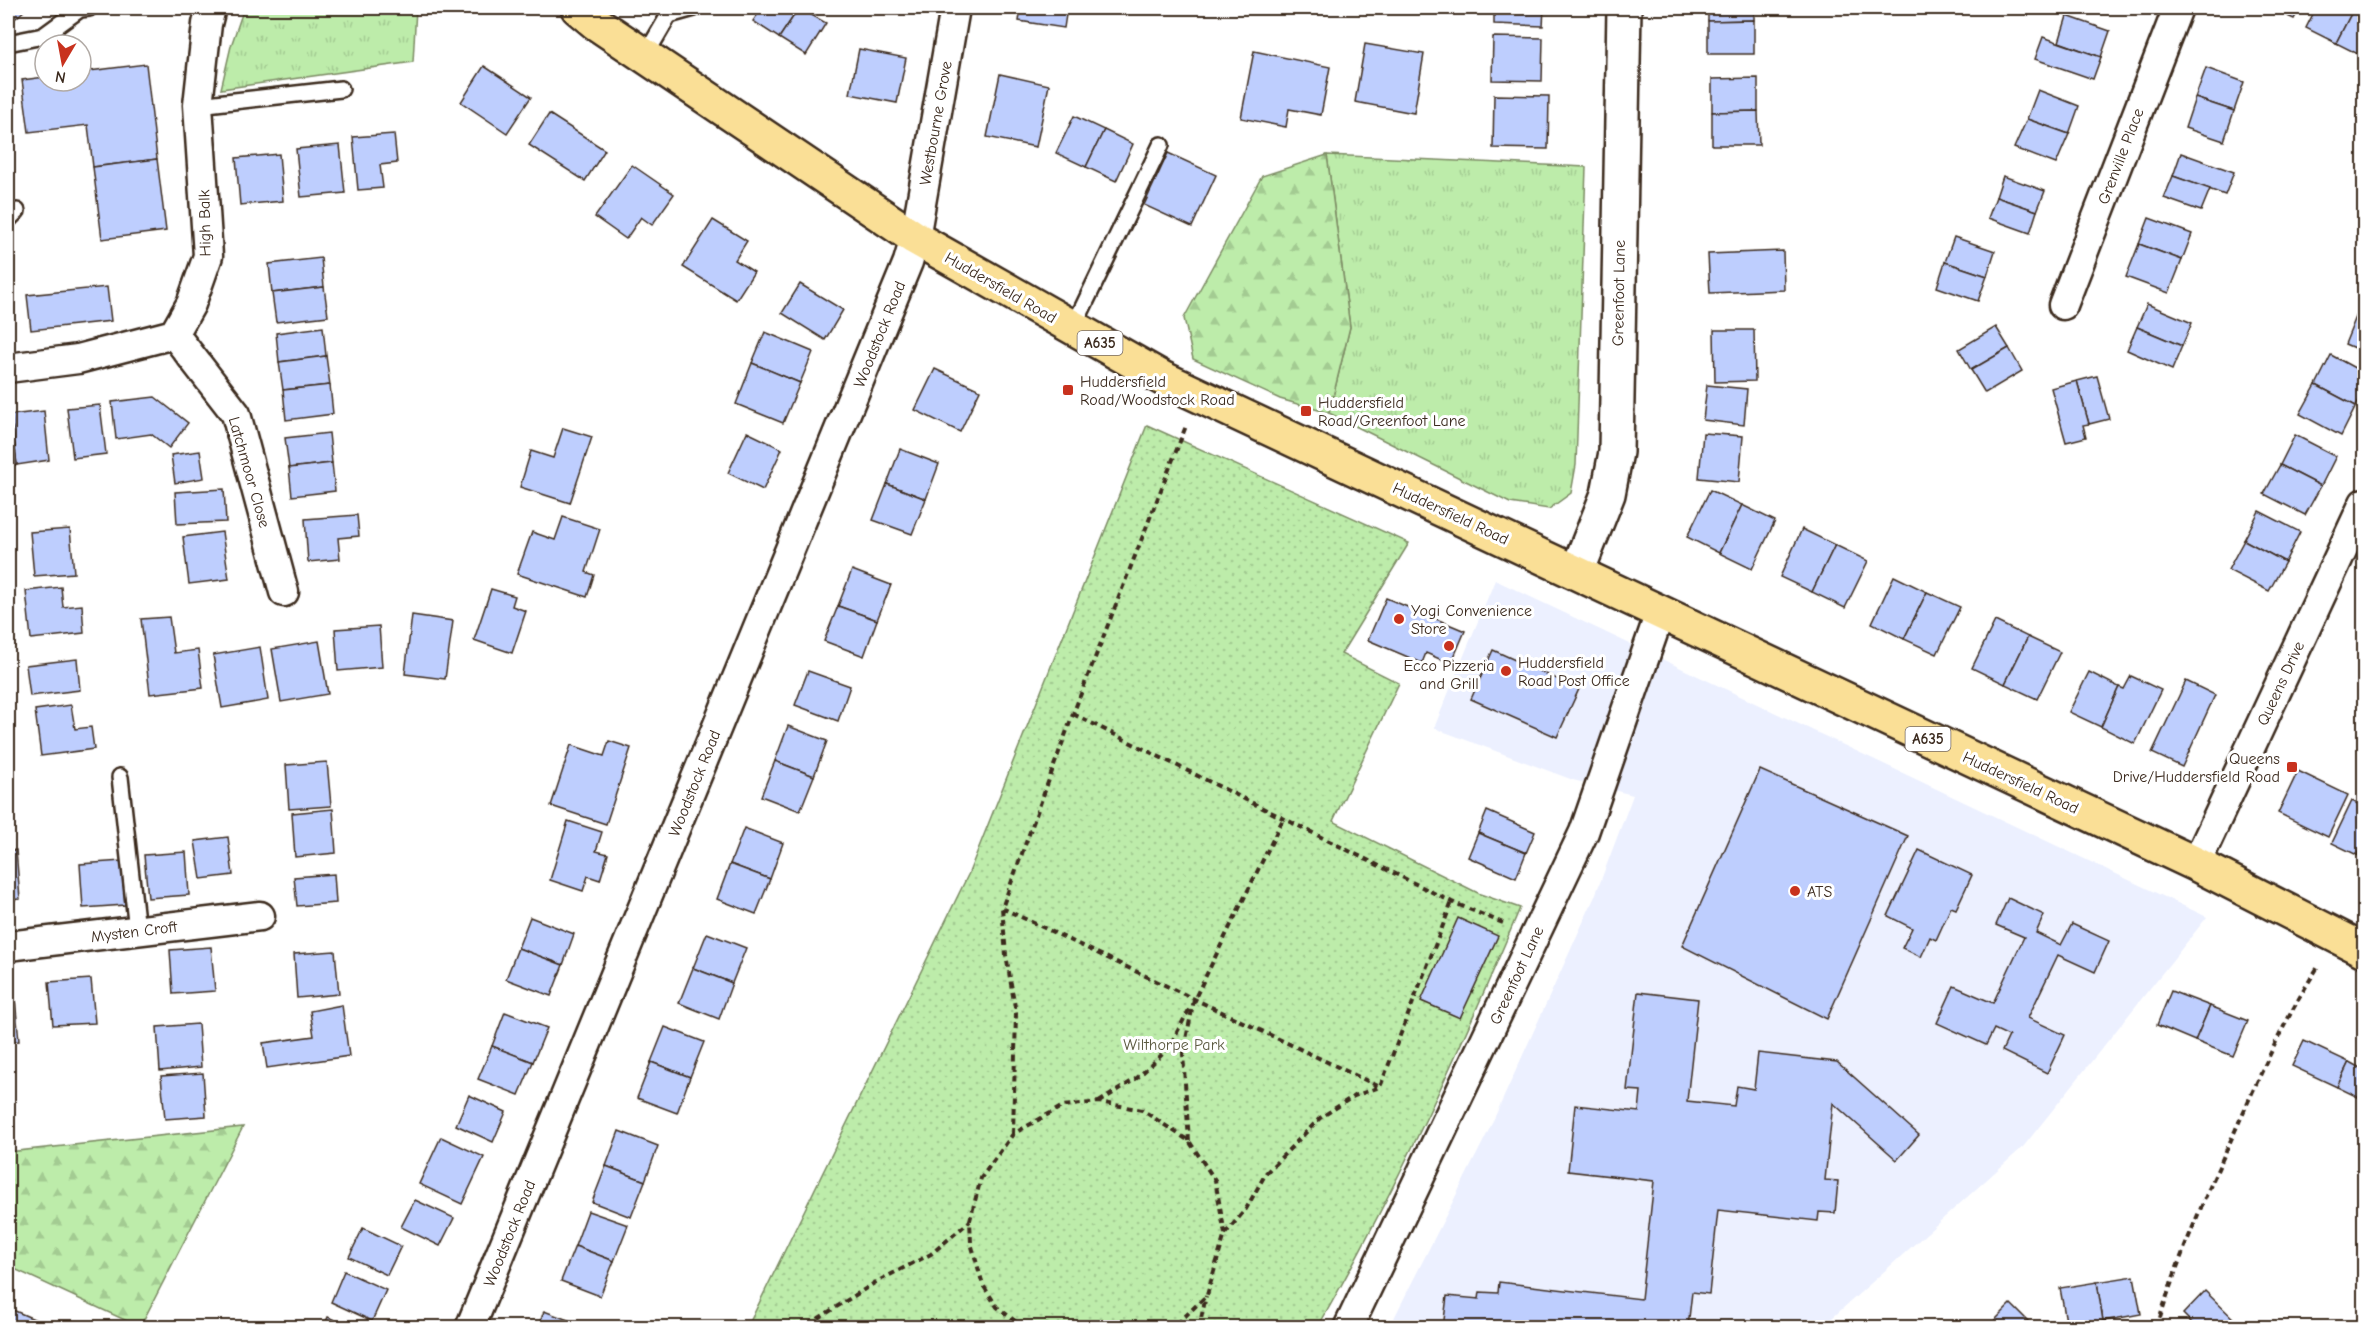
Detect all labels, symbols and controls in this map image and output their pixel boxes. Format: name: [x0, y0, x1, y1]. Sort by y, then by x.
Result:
north arrow: [33, 33, 93, 93]
street label: Westbourne Grove: [916, 60, 956, 187]
text: N: [54, 67, 67, 87]
street label: Grenville Place: [2094, 106, 2148, 207]
street label: High Balk: [195, 189, 215, 257]
street label: Greenfoot Lane: [1609, 240, 1629, 346]
street label: Huddersfield Road: [942, 249, 1059, 327]
street label: Woodstock Road: [850, 279, 909, 390]
road number: A635: [1078, 331, 1122, 355]
place label: Huddersfield Road/Woodstock Road: [1080, 373, 1235, 409]
marker: Huddersfield Road/Woodstock Road: [1061, 383, 1075, 397]
place label: Huddersfield Road/Greenfoot Lane: [1318, 394, 1466, 430]
marker: Huddersfield Road/Greenfoot Lane: [1299, 404, 1313, 418]
street label: Latchmoor Close: [225, 415, 273, 530]
street label: Huddersfield Road: [1390, 479, 1511, 549]
place label: Yogi Convenience Store: [1411, 602, 1532, 638]
marker: Yogi Convenience Store: [1392, 612, 1406, 626]
street label: Queens Drive: [2254, 638, 2308, 728]
marker: Ecco Pizzeria and Grill: [1442, 639, 1456, 653]
place label: Huddersfield Road Post Office: [1518, 654, 1630, 690]
place label: Ecco Pizzeria and Grill: [1403, 657, 1495, 693]
marker: Huddersfield Road Post Office: [1499, 664, 1513, 678]
road number: A635: [1906, 727, 1950, 751]
street label: Woodstock Road: [665, 728, 724, 839]
street label: Huddersfield Road: [1960, 748, 2081, 818]
place label: Queens Drive/Huddersfield Road: [2113, 750, 2280, 786]
marker: Queens Drive/Huddersfield Road: [2285, 760, 2299, 774]
place label: ATS: [1807, 883, 1832, 901]
marker: ATS: [1788, 884, 1802, 898]
street label: Mysten Croft: [90, 918, 179, 946]
street label: Greenfoot Lane: [1486, 924, 1547, 1027]
park label: Wilthorpe Park: [1123, 1036, 1225, 1054]
street label: Woodstock Road: [480, 1178, 539, 1289]

